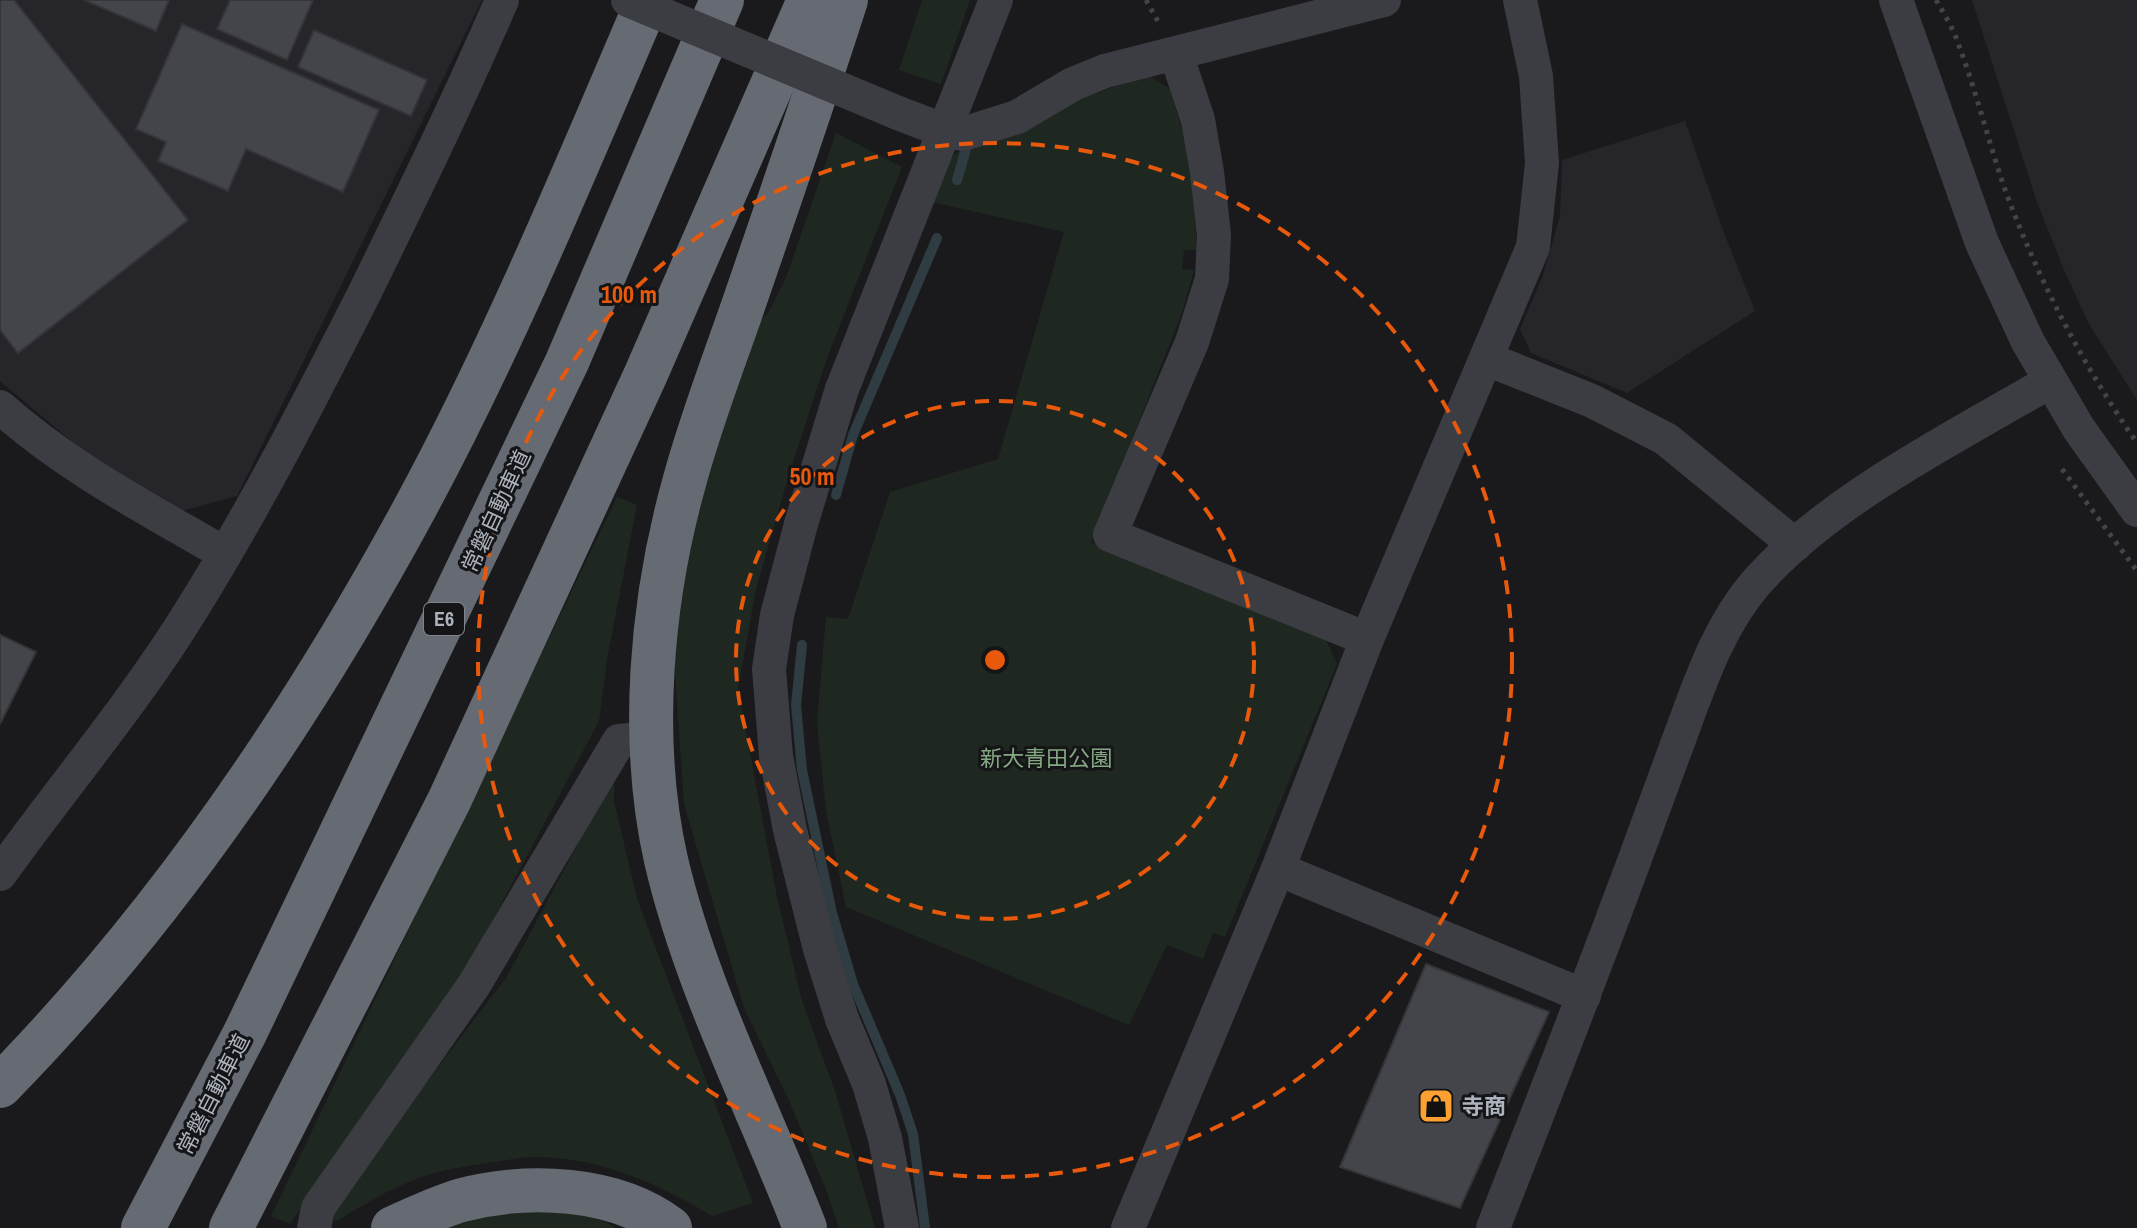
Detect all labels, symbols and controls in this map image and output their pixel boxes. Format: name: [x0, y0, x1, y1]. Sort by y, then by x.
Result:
text: 100 m: [601, 278, 657, 310]
street label: 常磐自動車道: [455, 445, 537, 577]
text: 50 m: [790, 460, 834, 492]
road number: E6: [424, 603, 464, 635]
centre of rings: [981, 646, 1009, 674]
park label: 新大青田公園: [980, 743, 1112, 773]
street label: 常磐自動車道: [170, 1028, 256, 1160]
shop icon: 寺商: [1417, 1087, 1455, 1125]
place label: 寺商: [1462, 1091, 1506, 1121]

